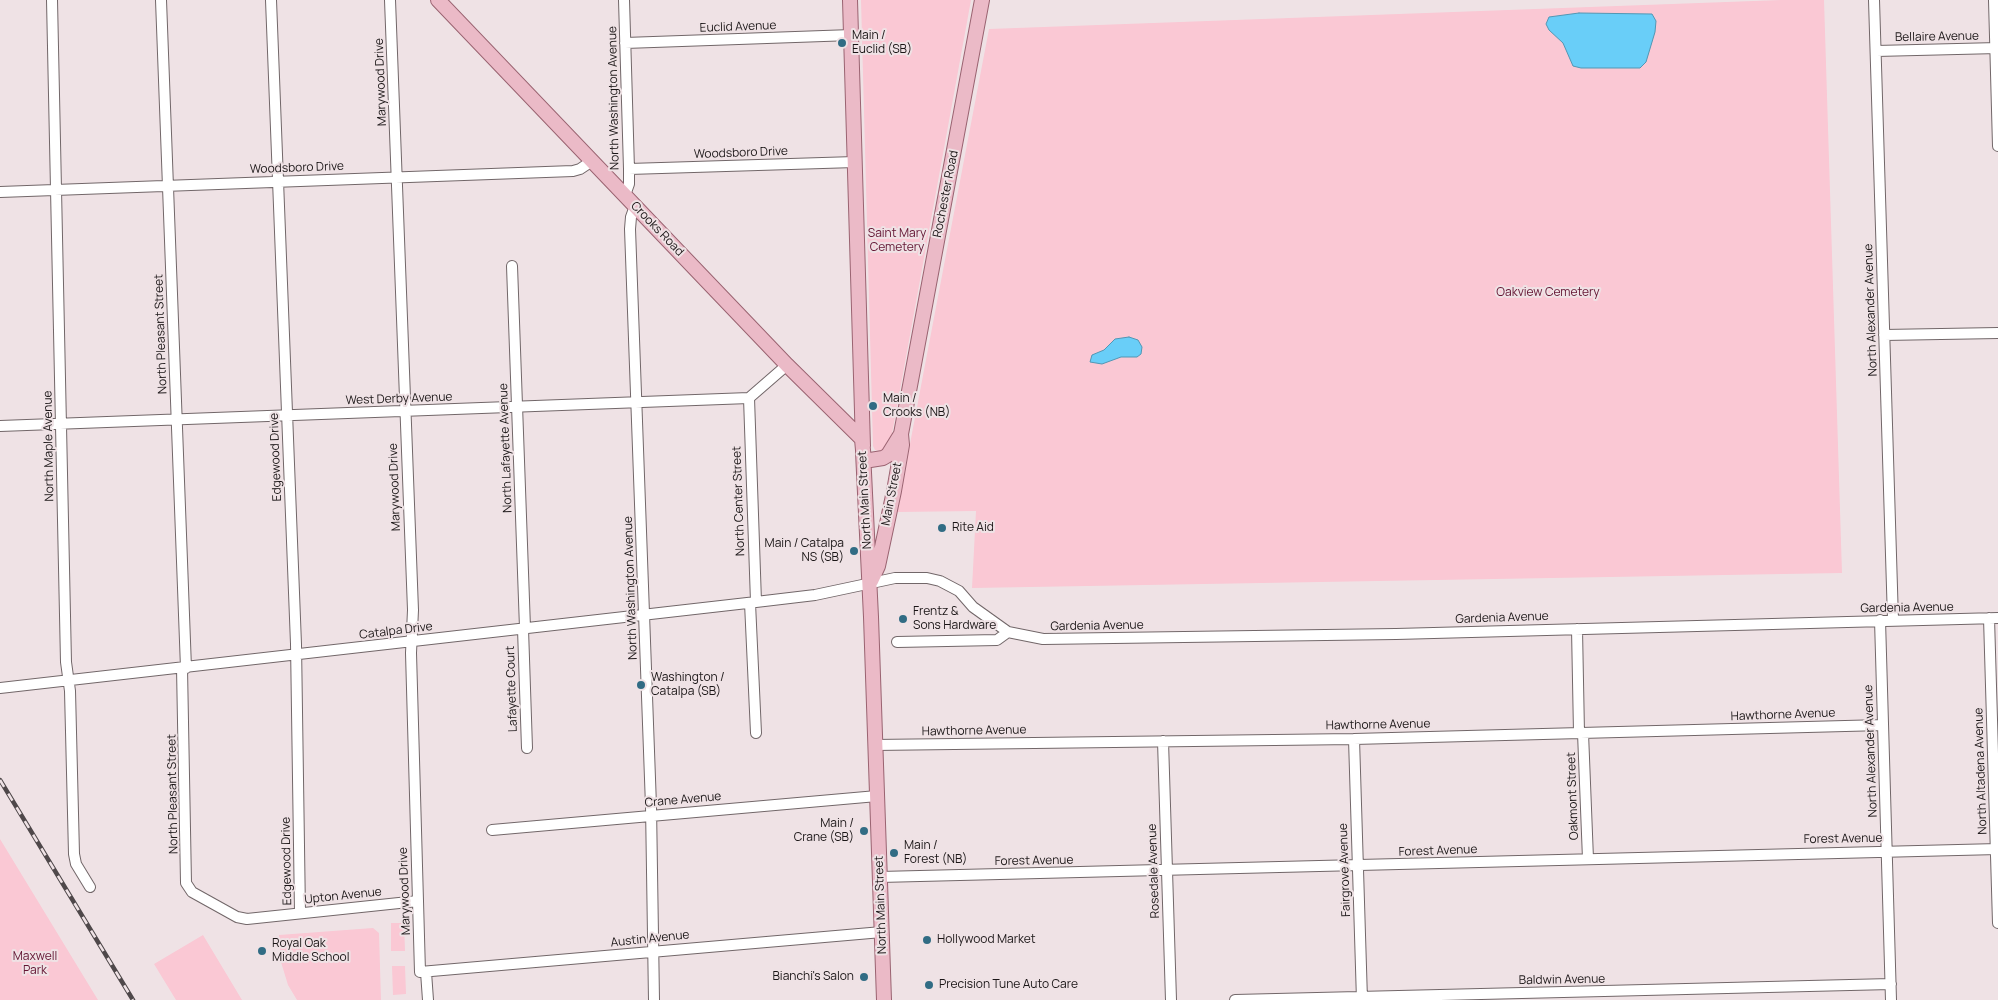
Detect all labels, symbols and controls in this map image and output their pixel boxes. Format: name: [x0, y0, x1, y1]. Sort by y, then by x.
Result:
street label: Euclid Avenue: [699, 18, 777, 36]
street label: North Washington Avenue: [606, 26, 622, 170]
place label: Main / Euclid (SB): [852, 29, 912, 57]
street label: Bellaire Avenue: [1895, 29, 1979, 45]
marker: Main / Euclid (SB): [836, 37, 848, 49]
street label: Marywood Drive: [372, 38, 390, 126]
street label: Woodsboro Drive: [694, 144, 788, 162]
street label: Rochester Road: [930, 149, 962, 239]
street label: Woodsboro Drive: [250, 159, 344, 177]
street label: Crooks Road: [628, 199, 686, 259]
park label: Saint Mary Cemetery: [868, 227, 926, 255]
street label: North Alexander Avenue: [1861, 243, 1881, 377]
street label: North Pleasant Street: [152, 274, 170, 394]
park label: Oakview Cemetery: [1496, 286, 1600, 300]
street label: North Lafayette Avenue: [497, 383, 515, 513]
street label: North Maple Avenue: [41, 390, 57, 502]
street label: West Derby Avenue: [345, 390, 453, 408]
place label: Main / Crooks (NB): [883, 392, 950, 420]
marker: Main / Crooks (NB): [867, 400, 879, 412]
street label: Edgewood Drive: [267, 412, 285, 502]
street label: Marywood Drive: [386, 443, 404, 531]
street label: North Center Street: [730, 446, 748, 556]
street label: North Main Street: [855, 451, 875, 549]
street label: Main Street: [879, 461, 905, 527]
street label: North Washington Avenue: [621, 516, 641, 660]
place label: Rite Aid: [952, 521, 994, 535]
marker: Rite Aid: [936, 522, 948, 534]
place label: Main / Catalpa NS (SB): [765, 537, 844, 565]
marker: Main / Catalpa NS (SB): [848, 545, 860, 557]
street label: Gardenia Avenue: [1860, 600, 1954, 616]
place label: Frentz & Sons Hardware: [913, 605, 996, 633]
street label: Gardenia Avenue: [1455, 609, 1549, 627]
marker: Frentz & Sons Hardware: [897, 613, 909, 625]
street label: Gardenia Avenue: [1050, 618, 1144, 634]
street label: Catalpa Drive: [359, 619, 433, 643]
street label: Lafayette Court: [503, 646, 521, 732]
place label: Washington / Catalpa (SB): [651, 671, 725, 699]
marker: Washington / Catalpa (SB): [635, 679, 647, 691]
street label: North Alexander Avenue: [1861, 684, 1881, 818]
street label: Hawthorne Avenue: [1730, 706, 1836, 724]
street label: North Altadena Avenue: [1972, 707, 1990, 835]
street label: Hawthorne Avenue: [1325, 717, 1431, 733]
street label: Hawthorne Avenue: [921, 723, 1027, 739]
street label: North Pleasant Street: [165, 734, 181, 854]
street label: Oakmont Street: [1564, 752, 1582, 840]
street label: Crane Avenue: [644, 789, 722, 811]
street label: Edgewood Drive: [279, 817, 295, 905]
place label: Main / Crane (SB): [794, 817, 854, 845]
street label: Rosedale Avenue: [1145, 823, 1163, 919]
street label: Fairgrove Avenue: [1336, 823, 1354, 917]
marker: Main / Crane (SB): [858, 825, 870, 837]
street label: Forest Avenue: [1803, 831, 1883, 847]
place label: Main / Forest (NB): [904, 839, 967, 867]
street label: Forest Avenue: [1398, 842, 1478, 860]
street label: Marywood Drive: [396, 847, 414, 935]
marker: Main / Forest (NB): [888, 847, 900, 859]
street label: Forest Avenue: [994, 853, 1074, 869]
street label: North Main Street: [872, 856, 890, 954]
street label: Upton Avenue: [304, 885, 382, 907]
street label: Austin Avenue: [610, 928, 690, 950]
place label: Hollywood Market: [937, 933, 1036, 947]
marker: Hollywood Market: [921, 934, 933, 946]
place label: Royal Oak Middle School: [272, 937, 349, 965]
marker: Royal Oak Middle School: [256, 945, 268, 957]
park label: Maxwell Park: [13, 950, 57, 978]
place label: Bianchi's Salon: [772, 970, 854, 984]
marker: Bianchi's Salon: [858, 971, 870, 983]
street label: Baldwin Avenue: [1519, 972, 1605, 988]
place label: Precision Tune Auto Care: [939, 978, 1078, 992]
marker: Precision Tune Auto Care: [923, 979, 935, 991]

